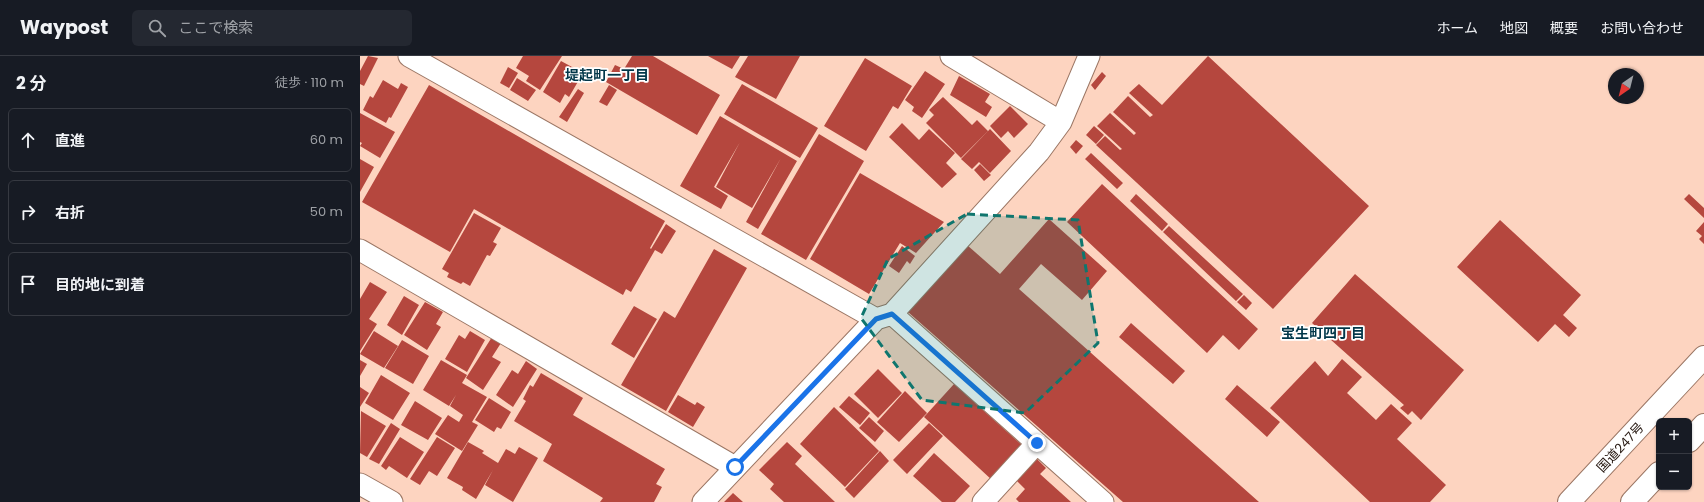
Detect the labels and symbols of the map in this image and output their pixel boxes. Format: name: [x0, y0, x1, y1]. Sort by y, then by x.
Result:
district label: 堤起町一丁目: [565, 65, 649, 85]
north arrow: [1608, 68, 1644, 104]
district label: 宝生町四丁目: [1281, 323, 1365, 343]
street label: 国道247号: [1592, 418, 1648, 476]
route end: [1028, 434, 1046, 452]
route start: [726, 458, 744, 476]

